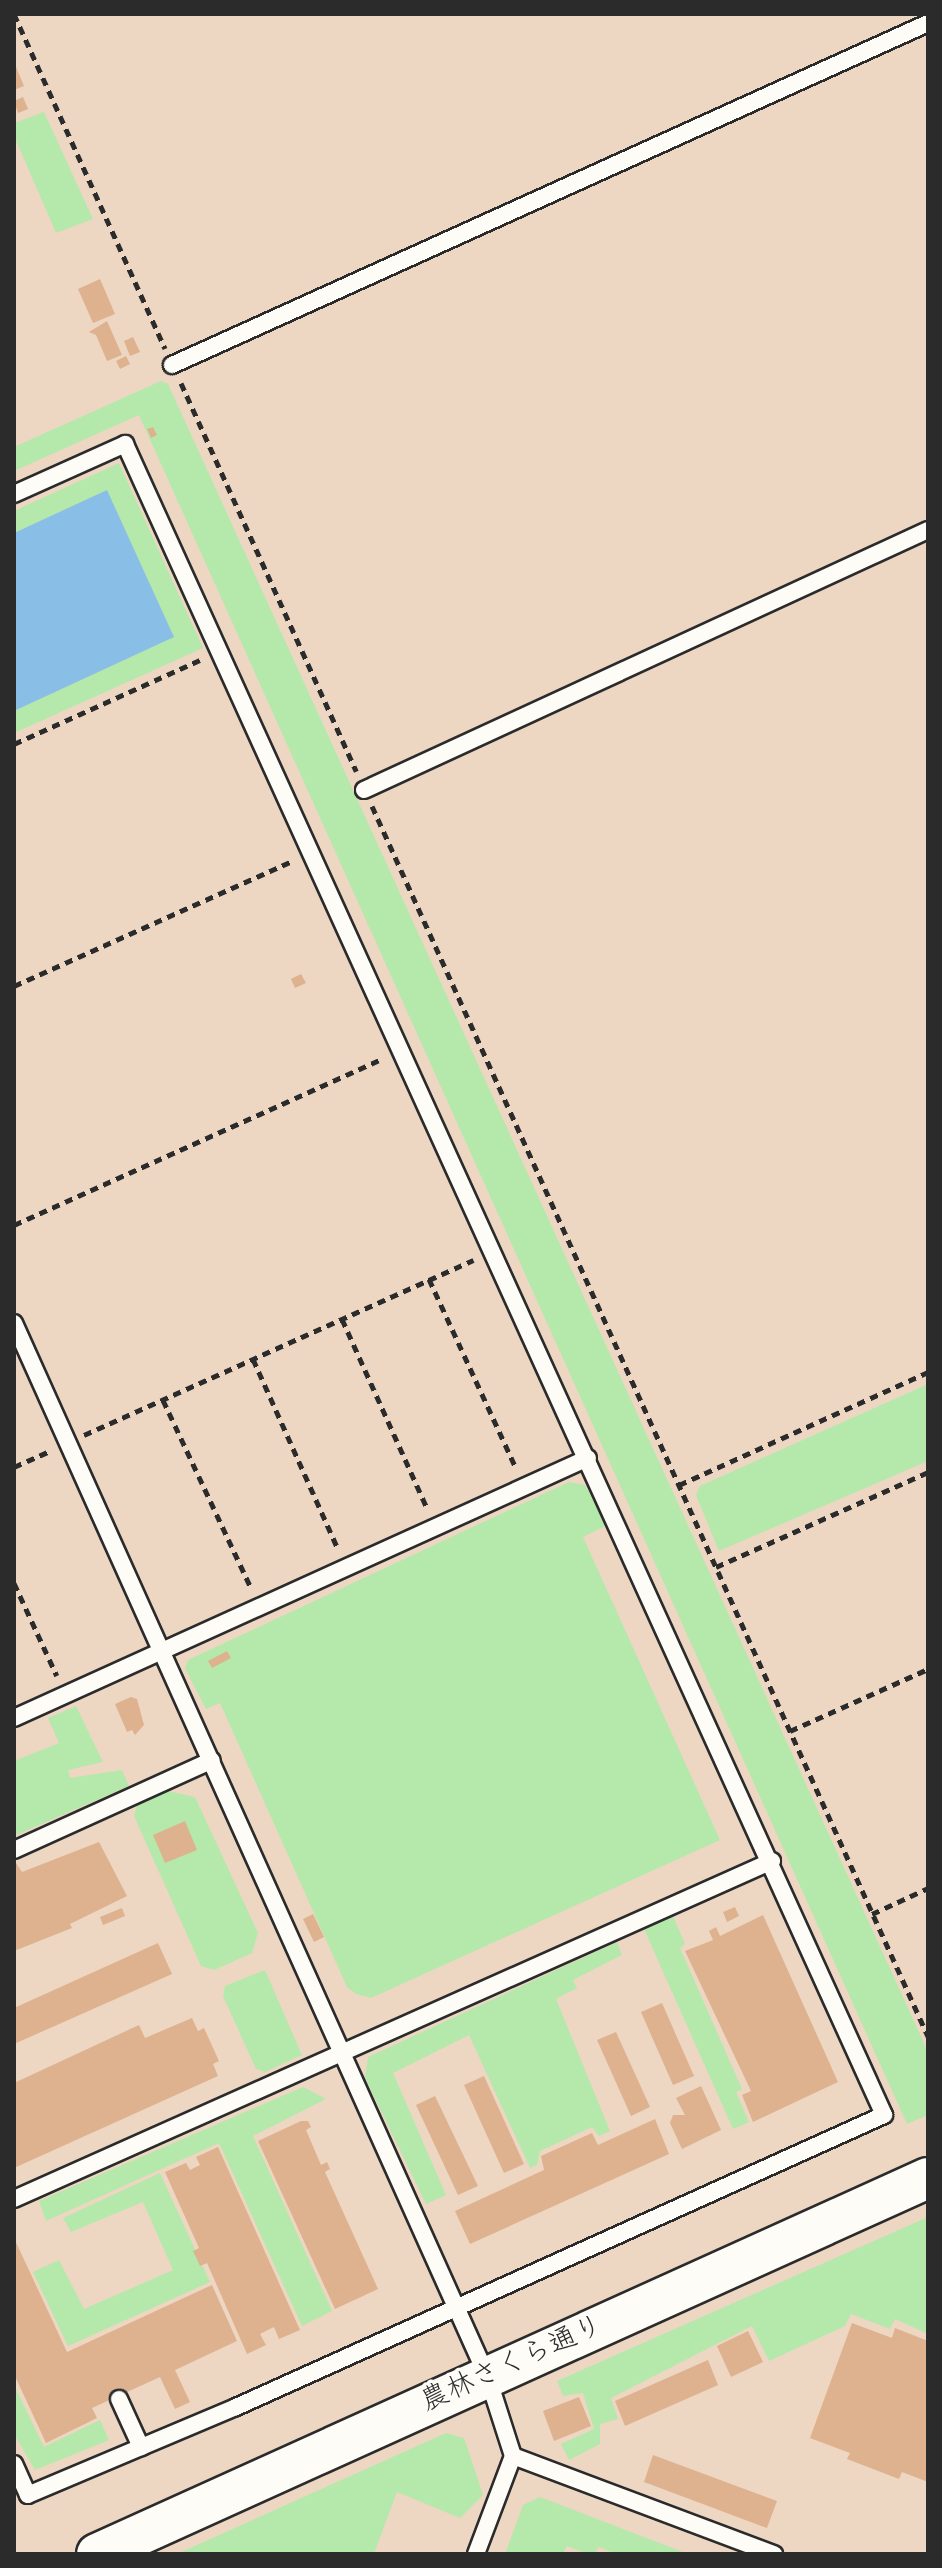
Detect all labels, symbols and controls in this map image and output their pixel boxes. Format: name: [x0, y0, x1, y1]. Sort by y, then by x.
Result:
street label: 農林さくら通り: [417, 2311, 609, 2421]

